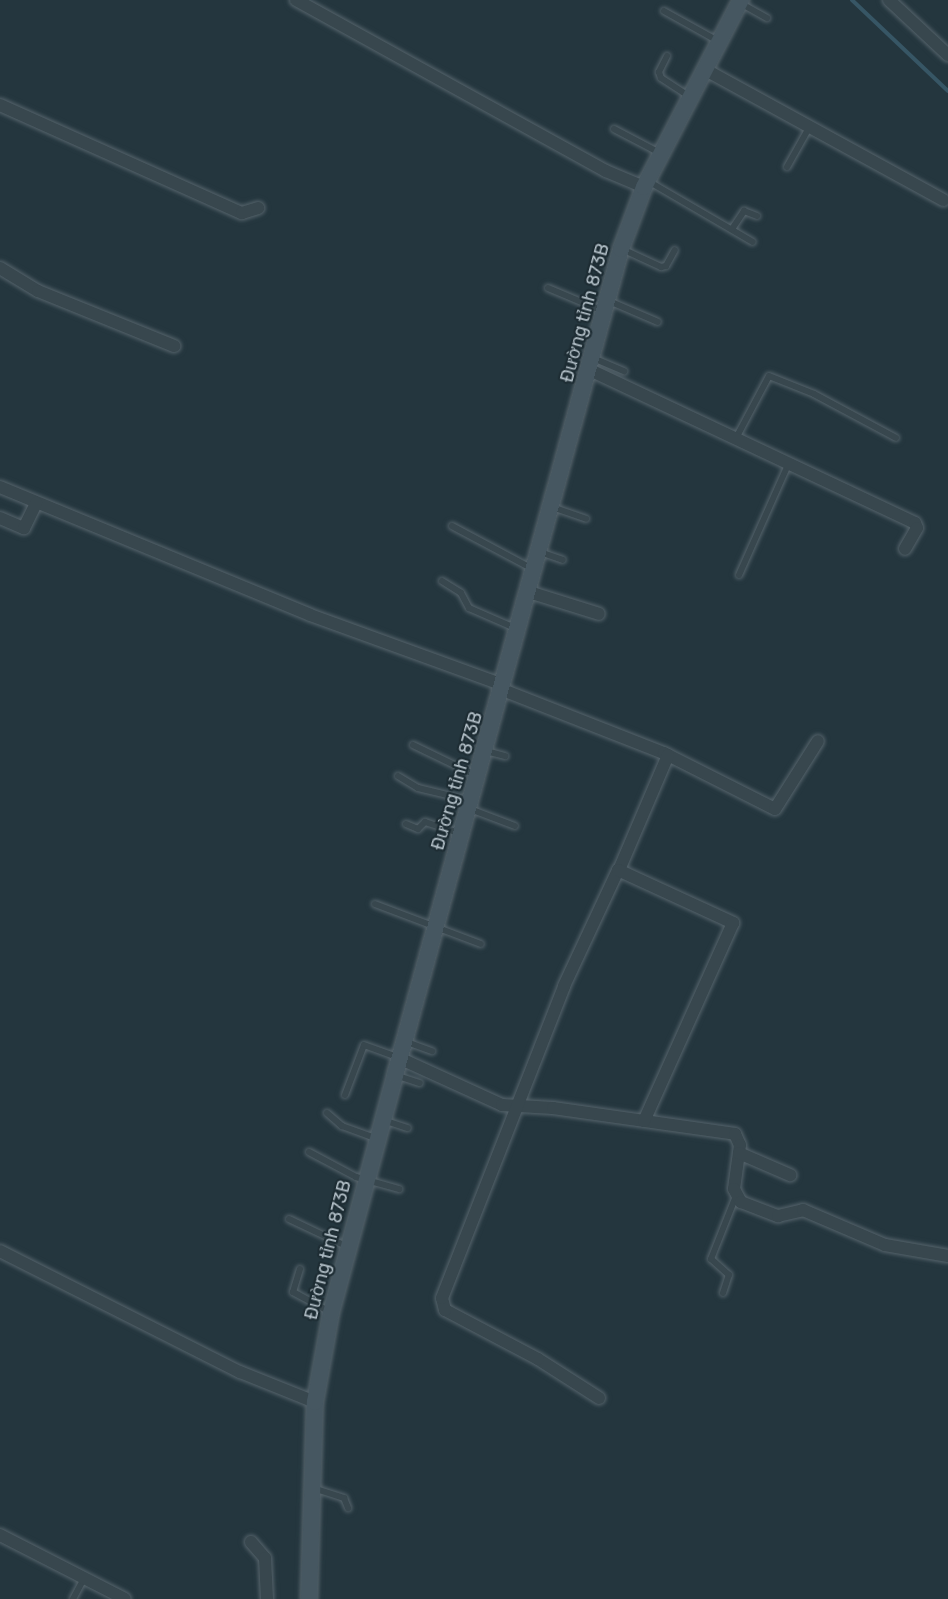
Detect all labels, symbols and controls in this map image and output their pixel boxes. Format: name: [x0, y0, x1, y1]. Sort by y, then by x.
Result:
street label: Đường tỉnh 873B: [556, 241, 614, 385]
street label: Đường tỉnh 873B: [427, 709, 487, 853]
street label: Đường tỉnh 873B: [300, 1178, 356, 1322]

